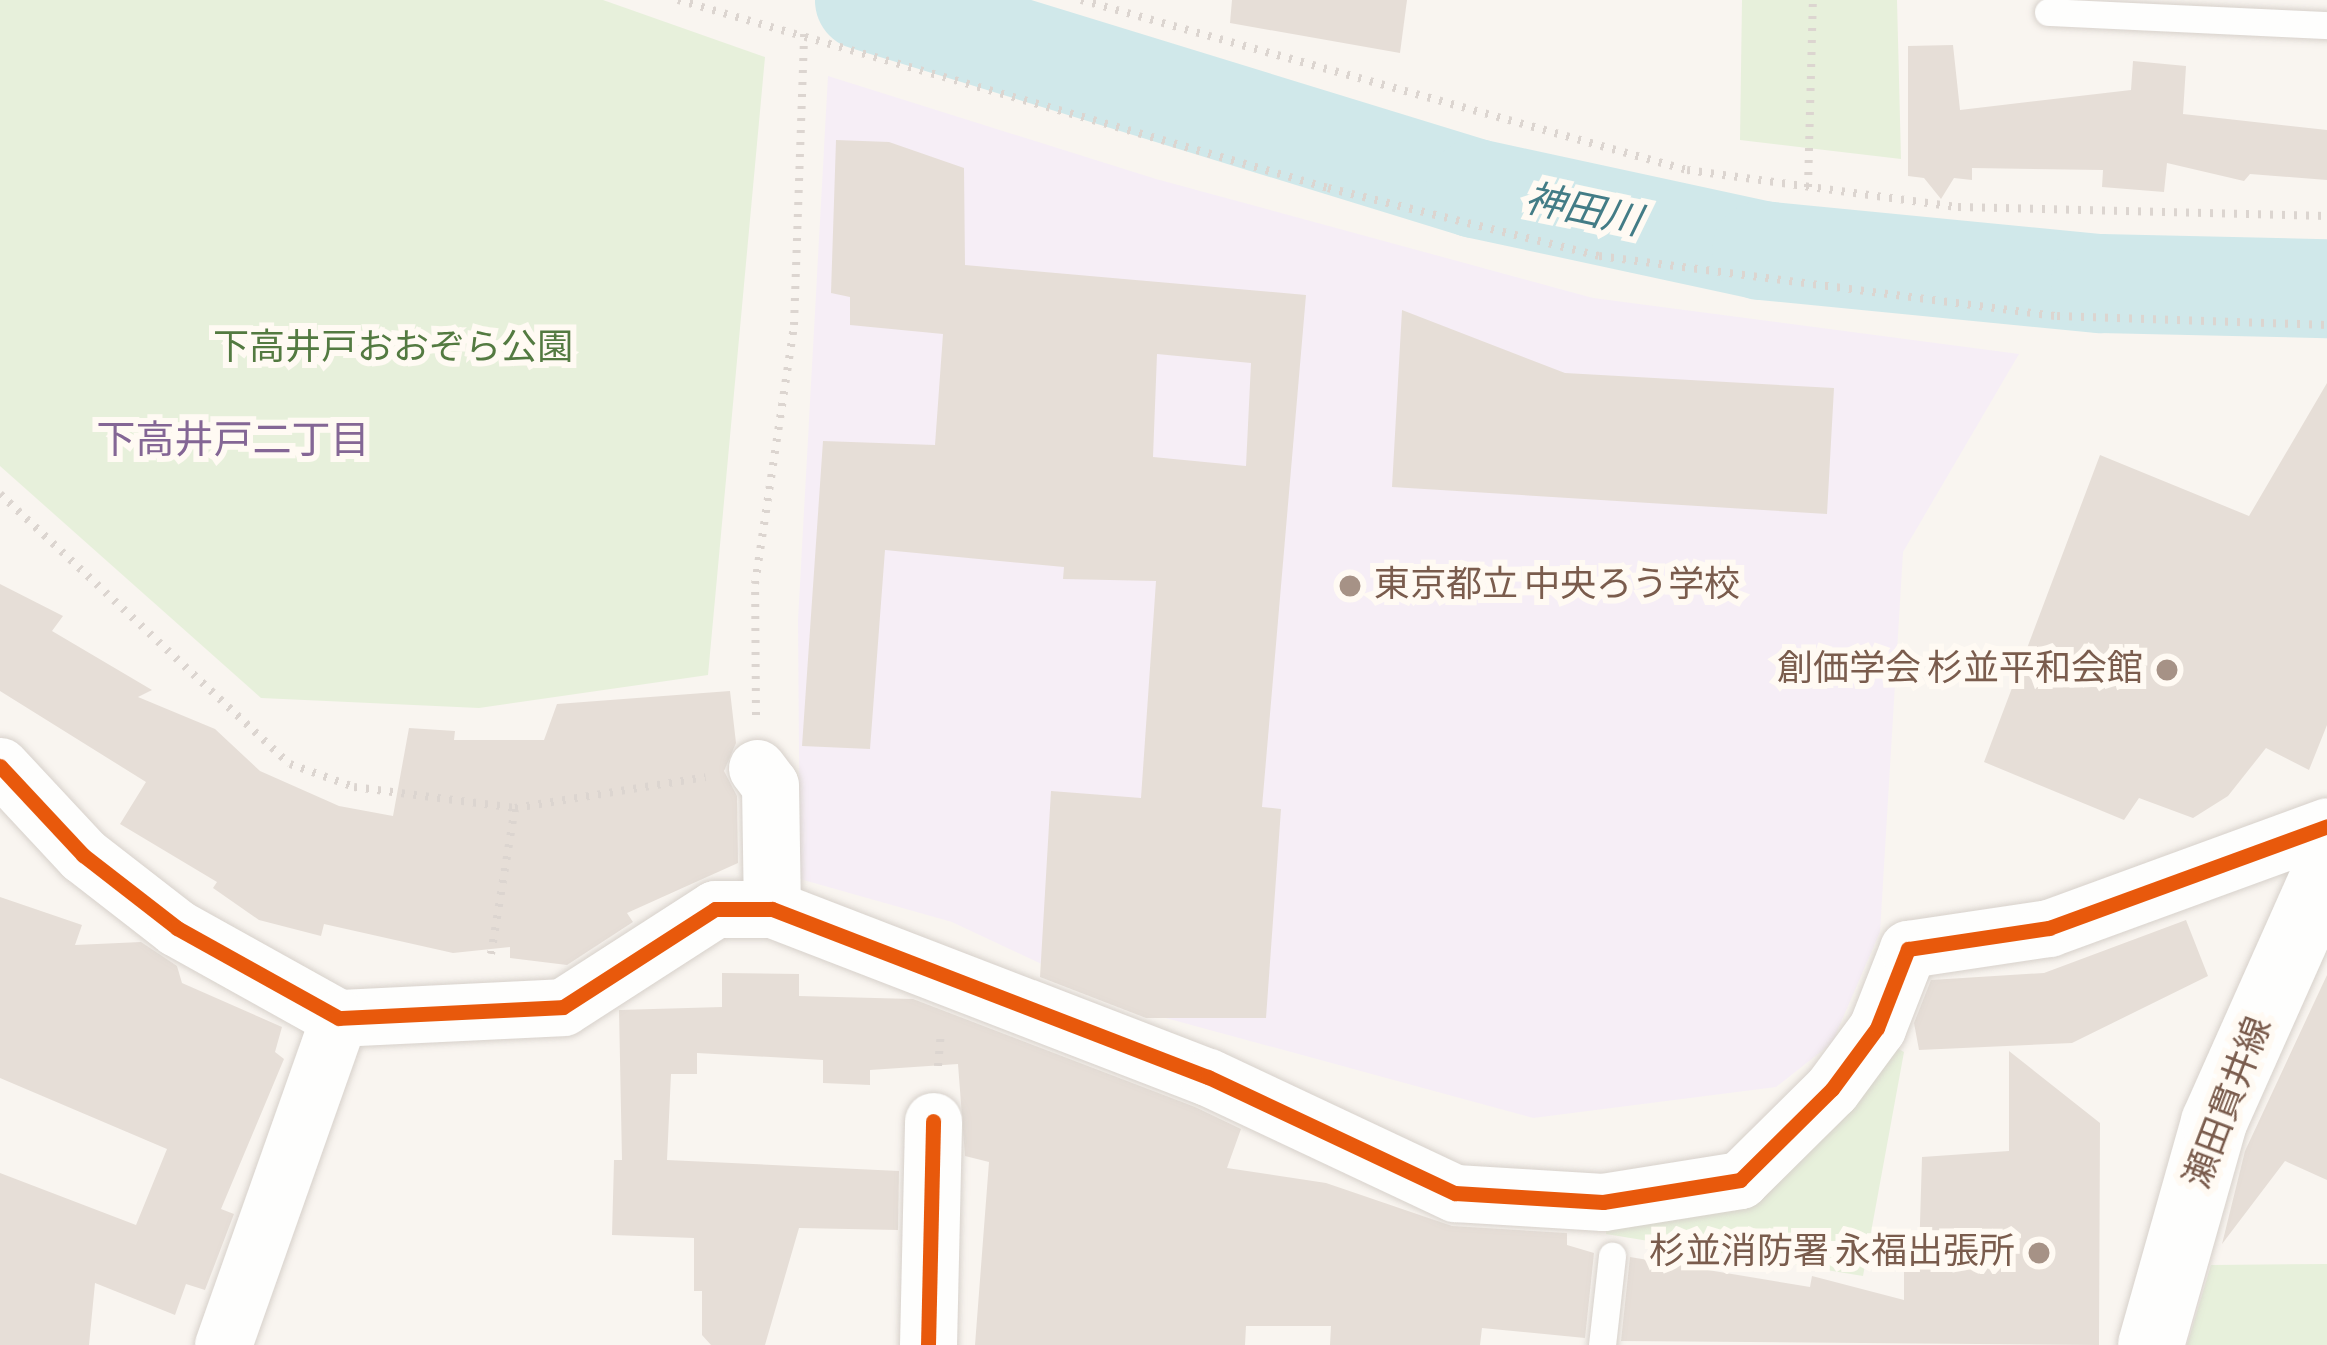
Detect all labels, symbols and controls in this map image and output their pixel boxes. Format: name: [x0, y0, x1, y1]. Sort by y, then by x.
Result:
water label: 神田川: [1521, 177, 1645, 247]
park label: 下高井戸おおぞら公園: [213, 327, 573, 371]
district label: 下高井戸二丁目: [97, 419, 369, 465]
place label: 東京都立 中央ろう学校: [1374, 564, 1740, 608]
marker: 東京都立 中央ろう学校: [1337, 573, 1363, 599]
place label: 創価学会 杉並平和会館: [1777, 648, 2143, 692]
marker: 創価学会 杉並平和会館: [2154, 657, 2180, 683]
street label: 瀬田貫井線: [2177, 1011, 2281, 1195]
place label: 杉並消防署 永福出張所: [1649, 1231, 2015, 1275]
marker: 杉並消防署 永福出張所: [2026, 1240, 2052, 1266]

